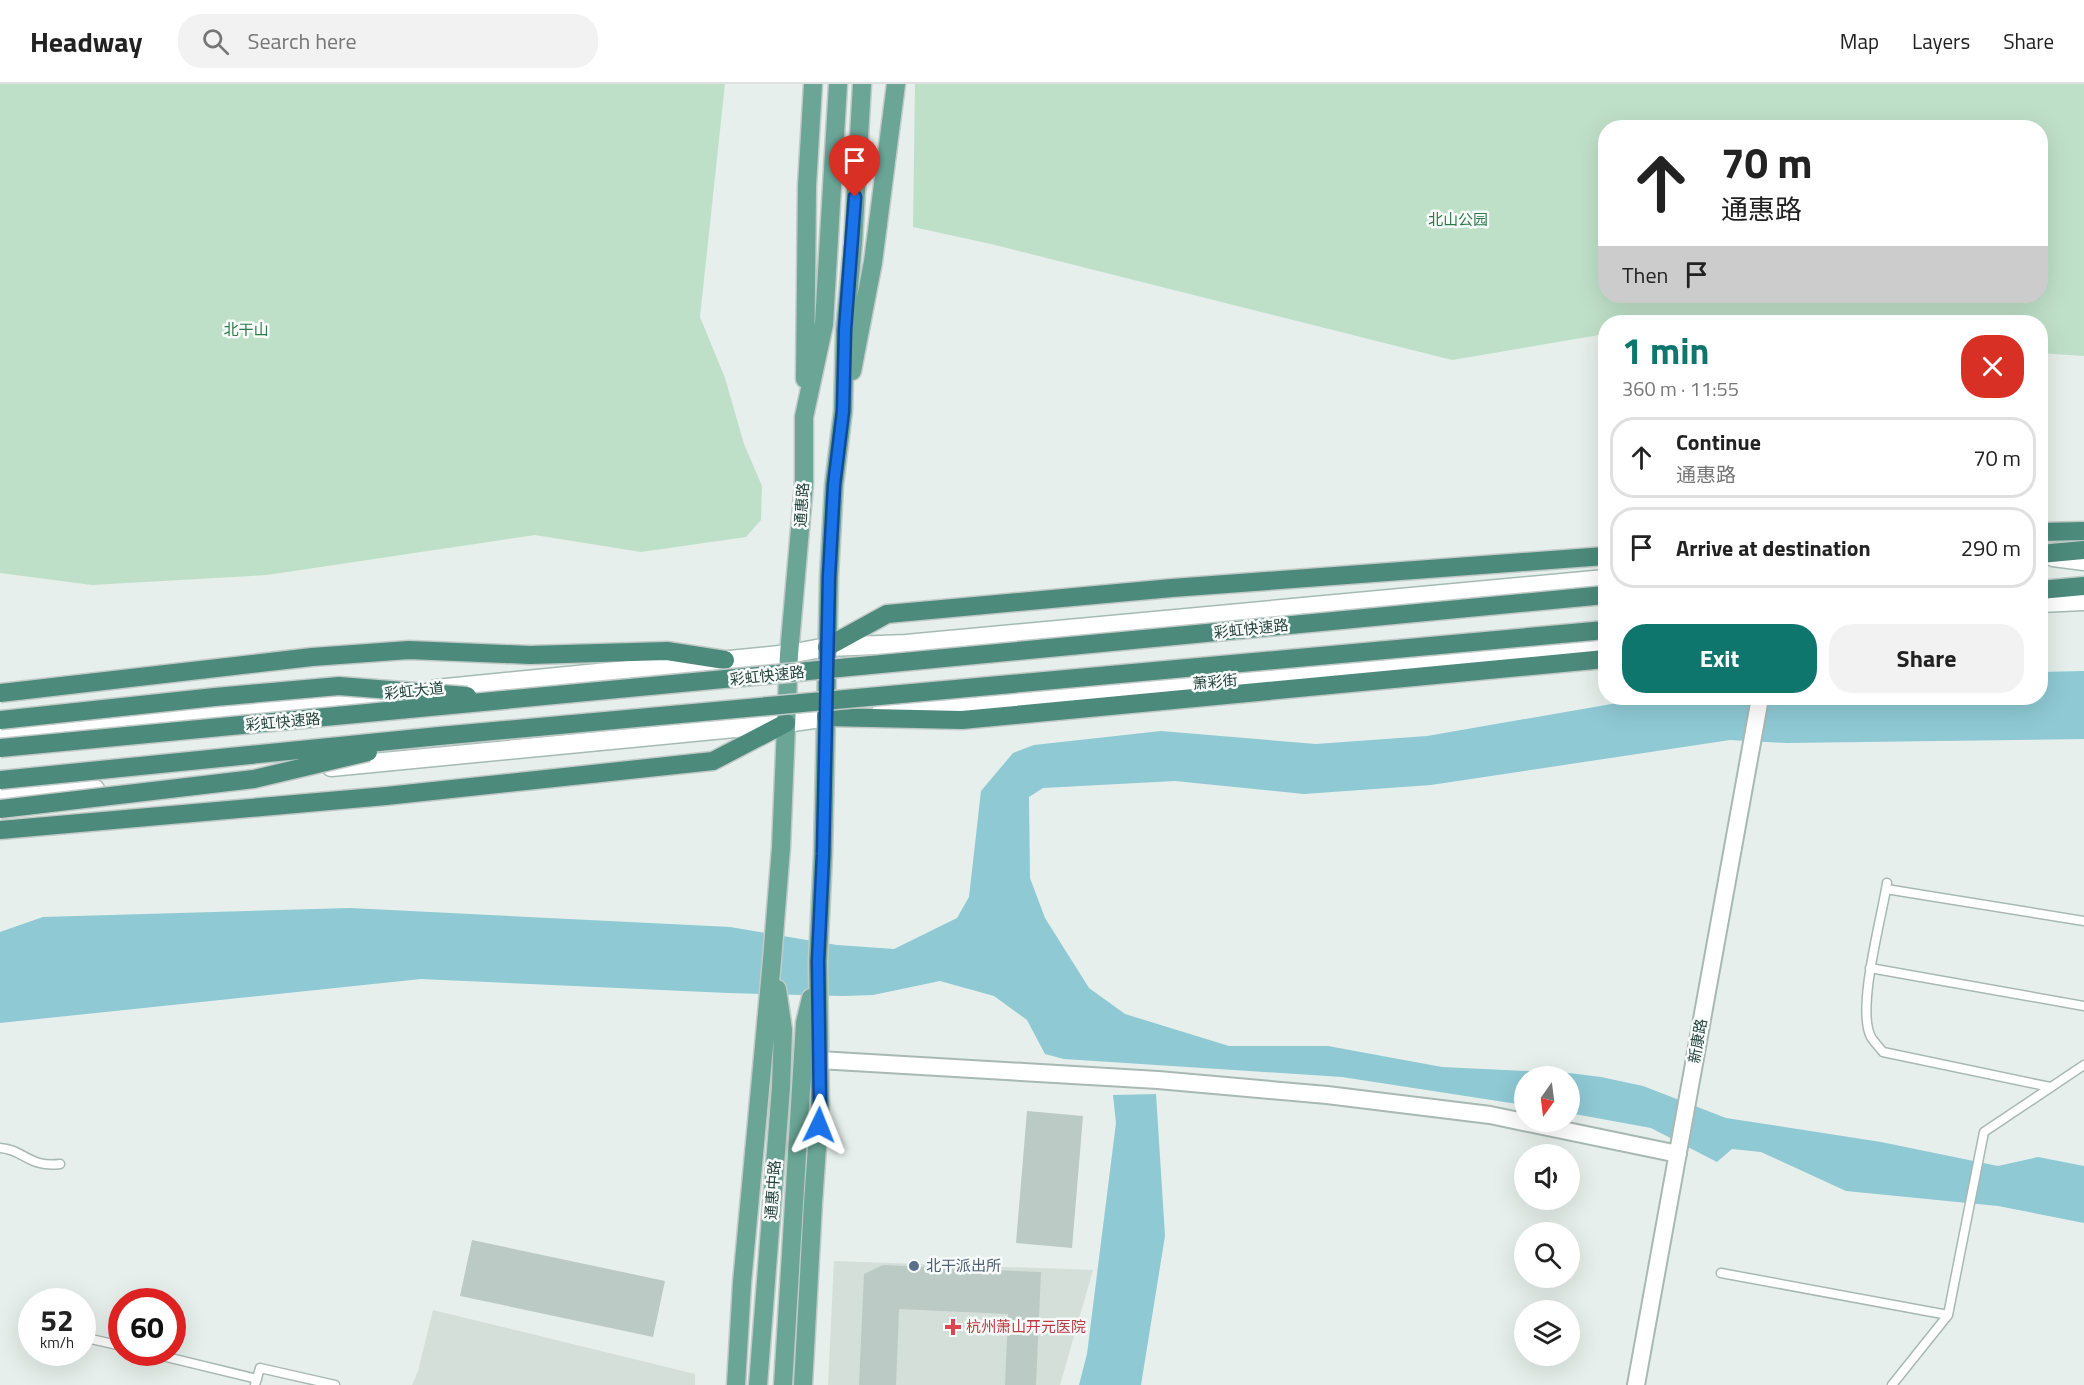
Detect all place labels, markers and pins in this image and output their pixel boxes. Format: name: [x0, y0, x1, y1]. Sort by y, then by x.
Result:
pin: [829, 135, 880, 197]
place label: 北干派出所: [926, 1254, 1001, 1277]
marker: 北干派出所: [907, 1259, 921, 1273]
place label: 杭州萧山开元医院: [966, 1315, 1086, 1338]
marker: 杭州萧山开元医院: [944, 1318, 962, 1336]

